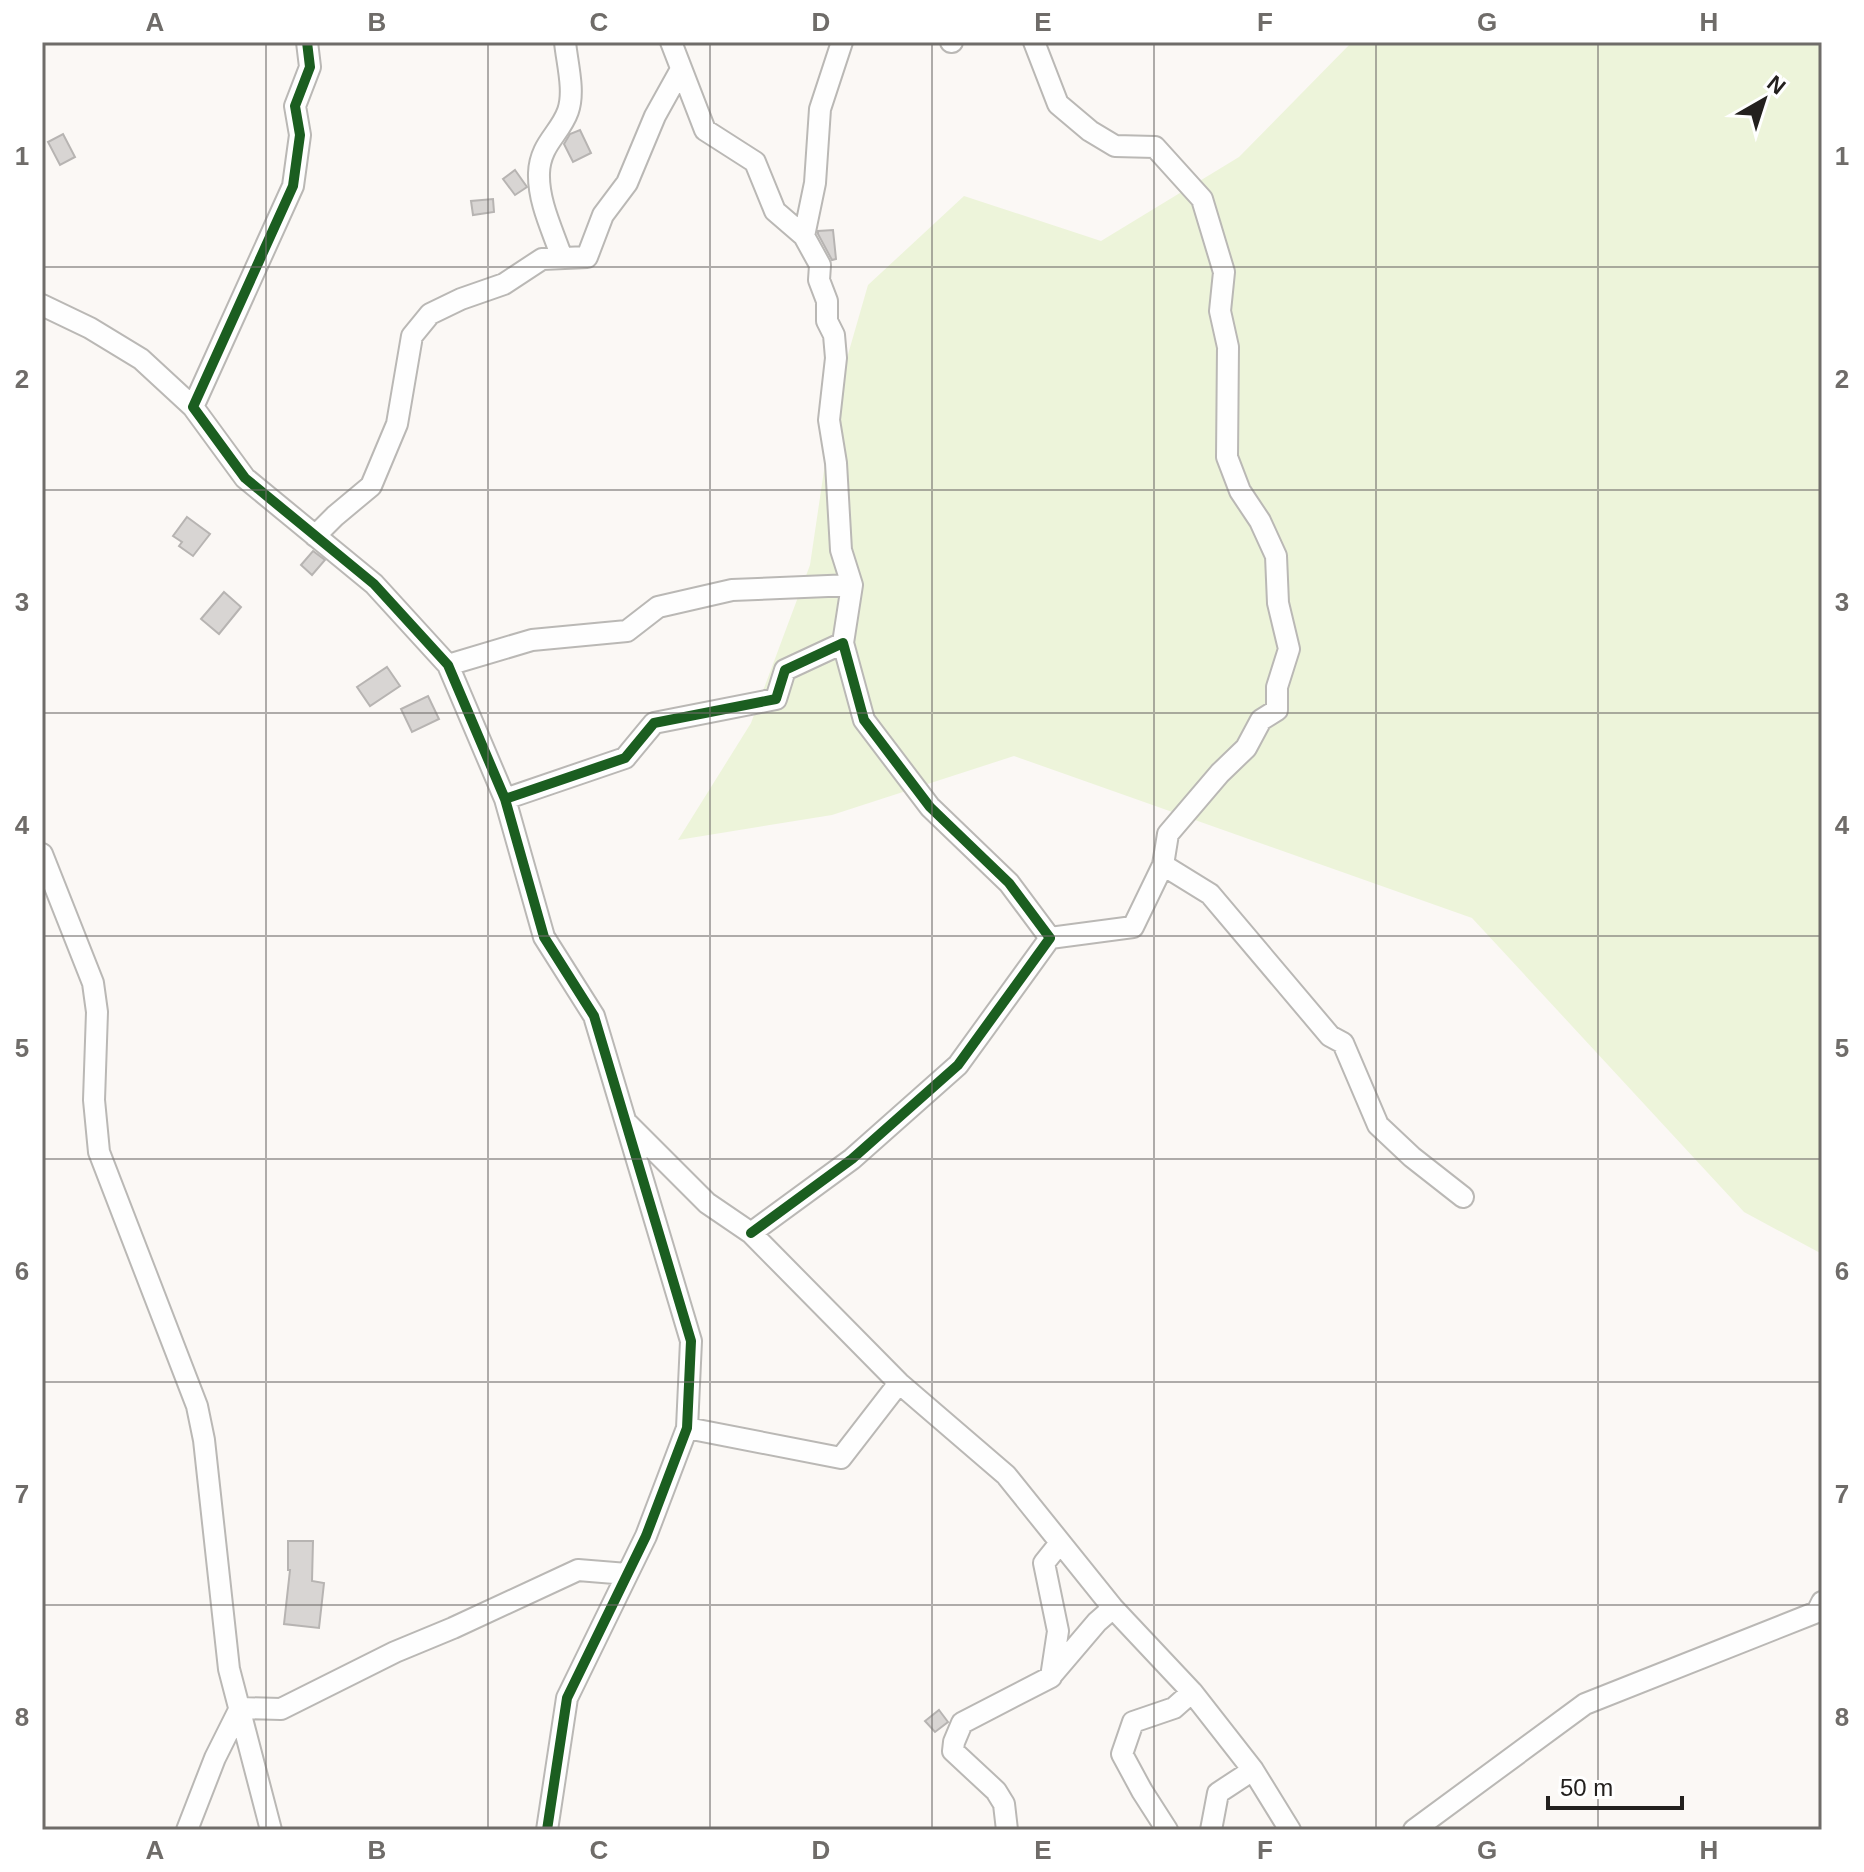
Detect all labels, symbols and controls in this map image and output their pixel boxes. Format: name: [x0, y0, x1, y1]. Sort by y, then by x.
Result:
text: A: [146, 7, 165, 37]
text: B: [368, 7, 386, 37]
text: C: [590, 7, 609, 37]
text: D: [812, 7, 830, 37]
text: E: [1034, 7, 1052, 37]
text: F: [1257, 7, 1273, 37]
text: G: [1477, 7, 1497, 37]
text: H: [1700, 7, 1718, 37]
north arrow: [1724, 60, 1804, 140]
text: N: [1762, 70, 1790, 100]
text: 1: [15, 141, 29, 171]
text: 1: [1835, 141, 1849, 171]
text: 2: [15, 364, 29, 394]
text: 2: [1835, 364, 1849, 394]
text: 3: [15, 587, 29, 617]
text: 3: [1835, 587, 1849, 617]
text: 4: [15, 810, 30, 840]
text: 4: [1835, 810, 1850, 840]
text: 5: [15, 1033, 29, 1063]
text: 5: [1835, 1033, 1849, 1063]
text: 6: [15, 1256, 29, 1286]
text: 6: [1835, 1256, 1849, 1286]
text: 7: [15, 1479, 29, 1509]
text: 7: [1835, 1479, 1849, 1509]
text: 8: [15, 1702, 29, 1732]
text: 8: [1835, 1702, 1849, 1732]
scale bar: [1548, 1760, 1682, 1810]
text: 50 m: [1560, 1774, 1613, 1801]
text: A: [146, 1835, 165, 1865]
text: B: [368, 1835, 386, 1865]
text: C: [590, 1835, 609, 1865]
text: D: [812, 1835, 830, 1865]
text: E: [1034, 1835, 1052, 1865]
text: F: [1257, 1835, 1273, 1865]
text: G: [1477, 1835, 1497, 1865]
text: H: [1700, 1835, 1718, 1865]

